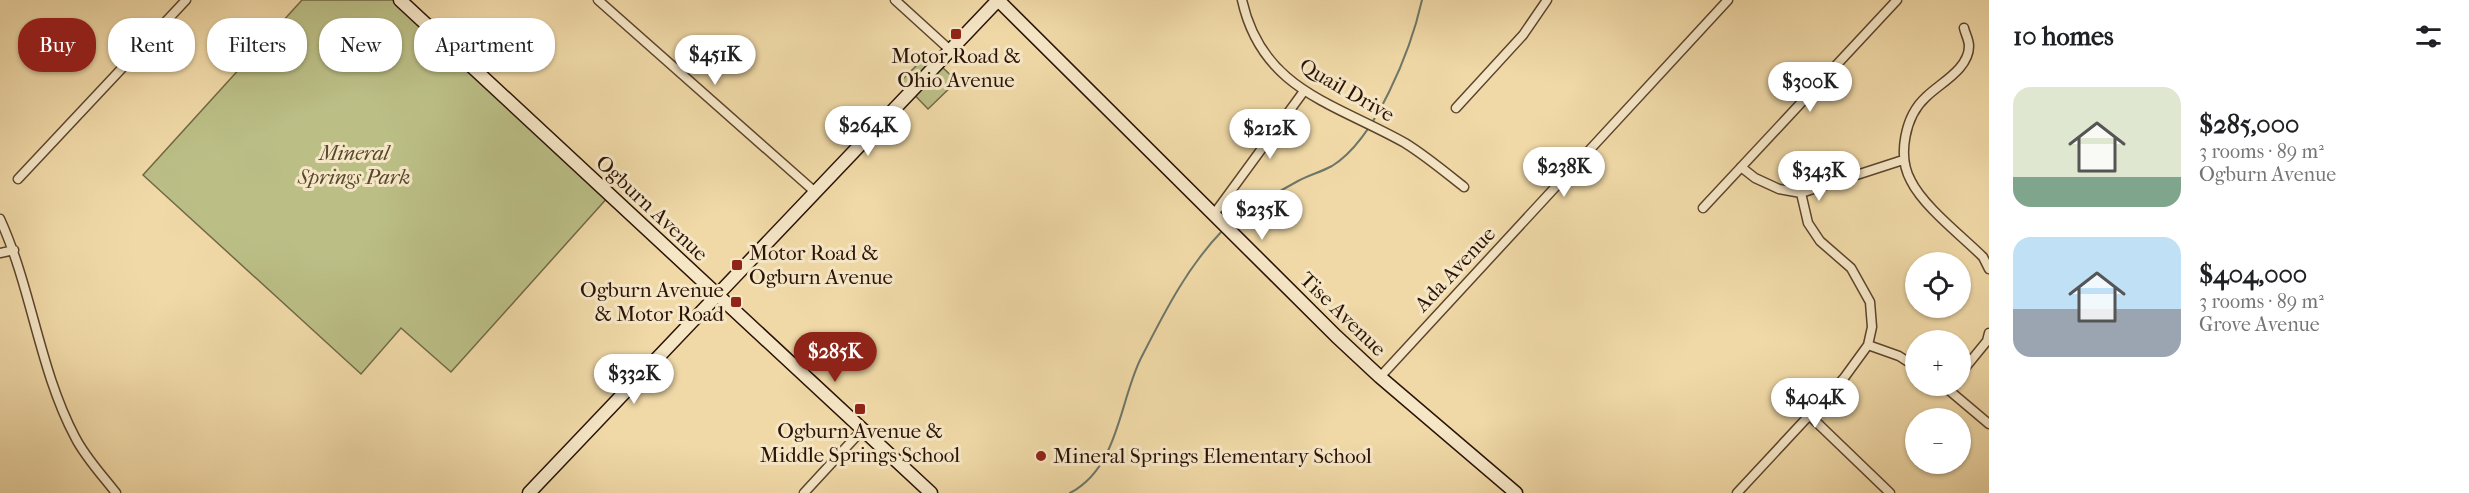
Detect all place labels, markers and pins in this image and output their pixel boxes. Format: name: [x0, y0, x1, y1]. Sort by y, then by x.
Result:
marker: Motor Road & Ohio Avenue: [949, 27, 963, 41]
pin: $451K: [673, 35, 757, 86]
place label: Motor Road & Ohio Avenue: [891, 44, 1021, 92]
pin: $300K: [1768, 62, 1852, 113]
pin: $264K: [826, 106, 910, 157]
pin: $212K: [1228, 109, 1312, 160]
pin: $238K: [1522, 147, 1606, 198]
pin: $343K: [1777, 151, 1861, 202]
pin: $235K: [1220, 190, 1304, 241]
place label: Motor Road & Ogburn Avenue: [749, 241, 893, 289]
marker: Motor Road & Ogburn Avenue: [730, 258, 744, 272]
place label: Ogburn Avenue & Motor Road: [580, 278, 725, 326]
marker: Ogburn Avenue & Motor Road: [729, 295, 743, 309]
pin: $285K: [793, 332, 877, 383]
pin: $332K: [592, 354, 676, 405]
pin: $404K: [1773, 378, 1857, 429]
marker: Ogburn Avenue & Middle Springs School: [853, 402, 867, 416]
place label: Ogburn Avenue & Middle Springs School: [760, 419, 960, 467]
place label: Mineral Springs Elementary School: [1053, 444, 1372, 468]
marker: Mineral Springs Elementary School: [1034, 449, 1048, 463]

